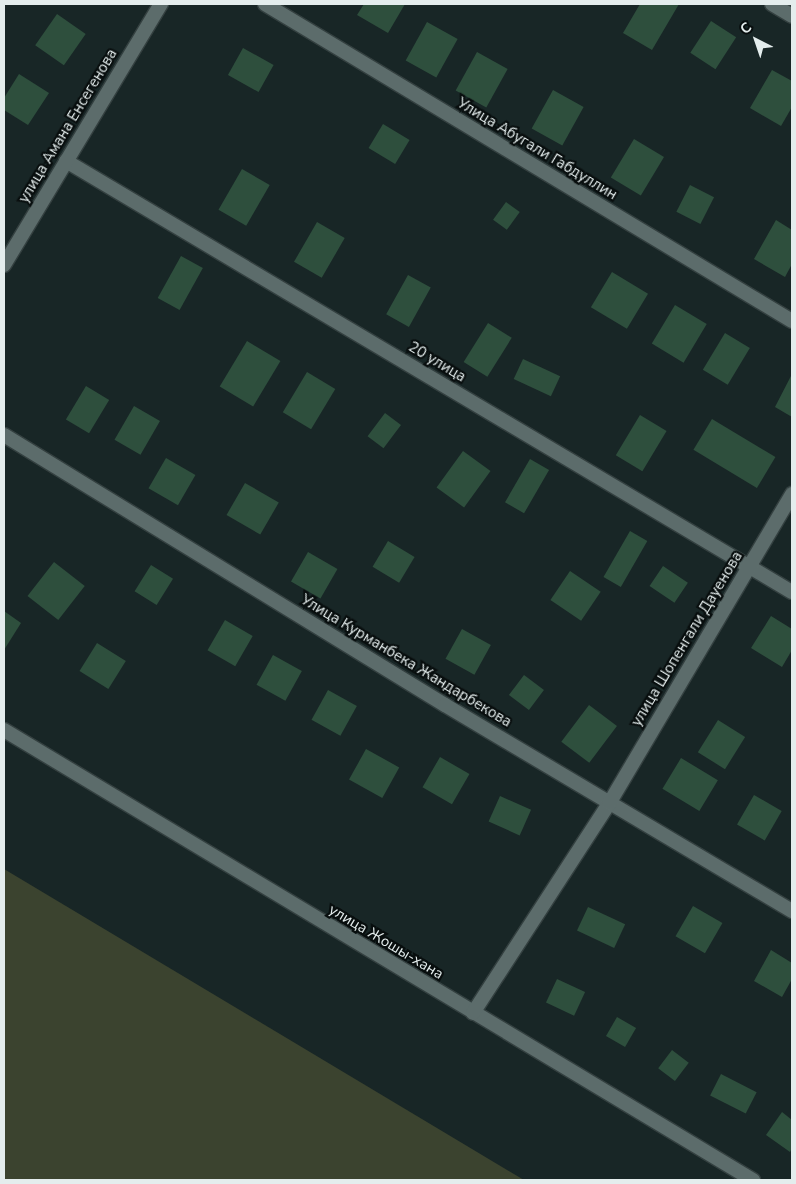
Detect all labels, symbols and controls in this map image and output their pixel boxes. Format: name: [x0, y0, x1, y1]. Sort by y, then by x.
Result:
north arrow: [731, 15, 781, 65]
text: С: [736, 18, 756, 39]
street label: улица Амана Енсегенова: [15, 46, 121, 206]
street label: Улица Абугали Габдуллин: [454, 94, 620, 204]
street label: 20 улица: [405, 338, 469, 386]
street label: улица Шопенгали Дауенова: [628, 548, 746, 730]
street label: Улица Курманбека Жандарбекова: [297, 591, 515, 731]
street label: улица Жошы-хана: [325, 901, 447, 983]

